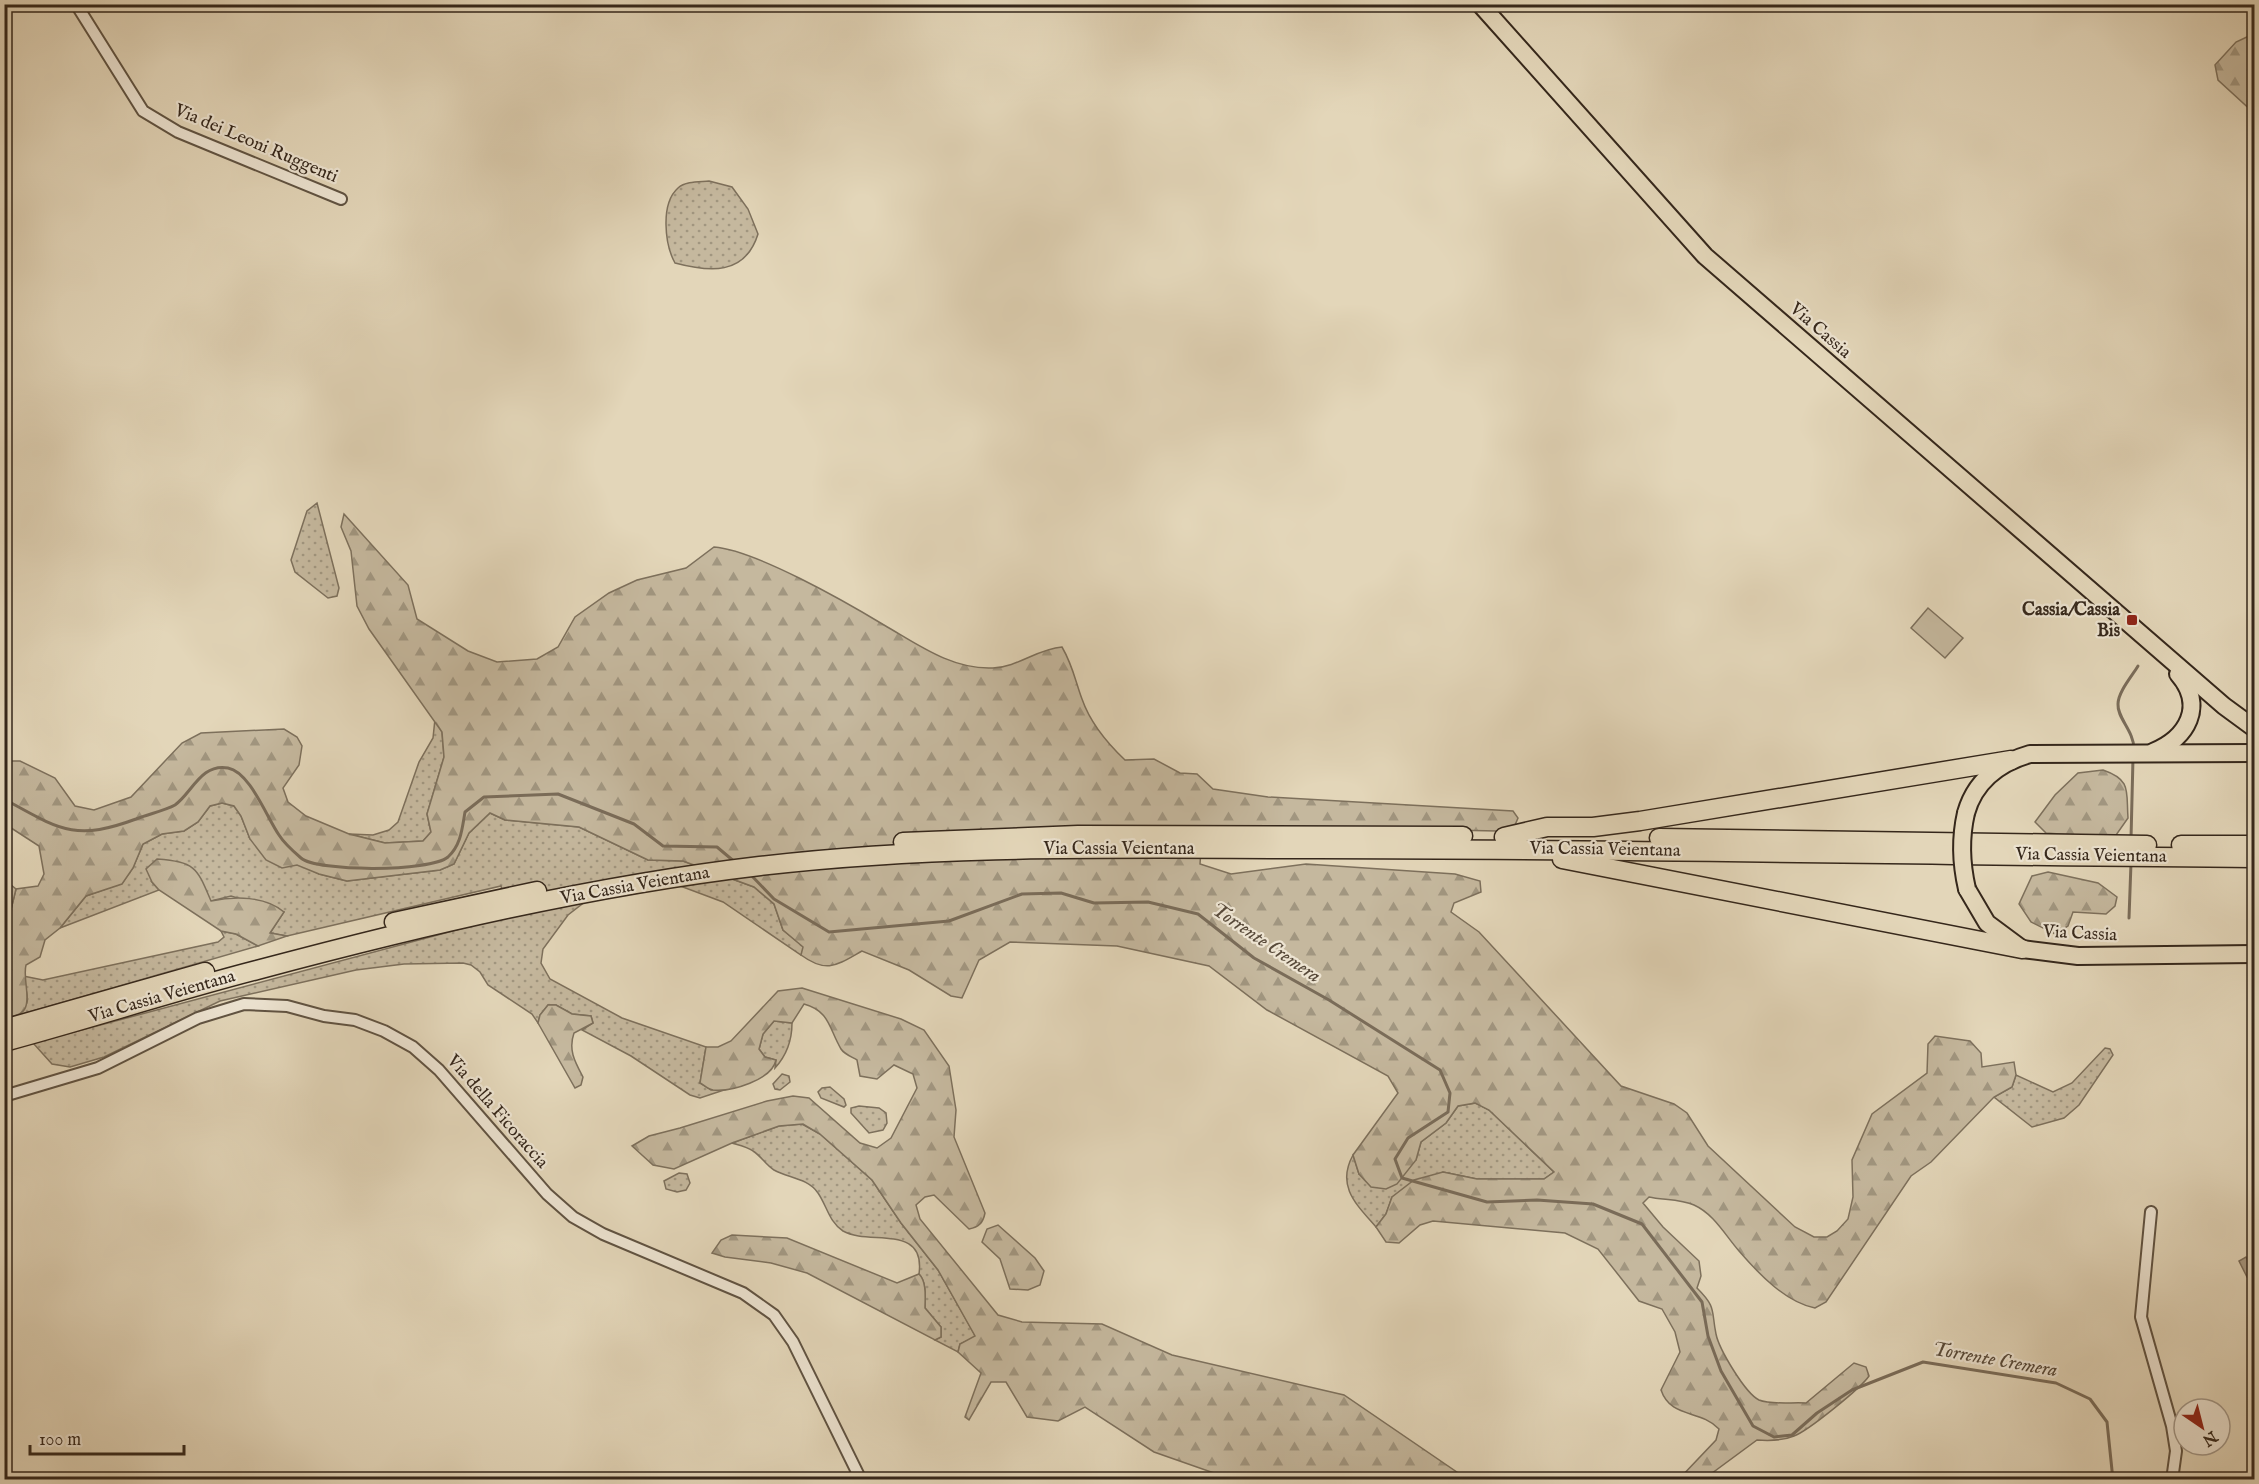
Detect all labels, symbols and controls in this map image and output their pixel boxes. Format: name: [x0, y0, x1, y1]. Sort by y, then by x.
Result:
street label: Via dei Leoni Ruggenti: [170, 99, 341, 189]
street label: Via Cassia: [1784, 297, 1856, 364]
place label: Cassia/Cassia Bis: [2022, 599, 2121, 643]
marker: Cassia/Cassia Bis: [2125, 613, 2139, 627]
street label: Via Cassia Veientana: [1528, 837, 1681, 863]
street label: Via Cassia Veientana: [1042, 838, 1195, 861]
street label: Via Cassia Veientana: [2014, 843, 2167, 869]
street label: Via Cassia Veientana: [558, 862, 712, 911]
water label: Torrente Cremera: [1207, 897, 1326, 989]
street label: Via Cassia: [2041, 921, 2118, 947]
street label: Via Cassia Veientana: [85, 965, 238, 1029]
street label: Via della Ficoraccia: [441, 1049, 553, 1174]
water label: Torrente Cremera: [1931, 1337, 2060, 1383]
north arrow: [2172, 1397, 2232, 1457]
scale bar: [30, 1418, 184, 1456]
text: N: [2198, 1425, 2222, 1450]
text: 100 m: [39, 1429, 81, 1452]

